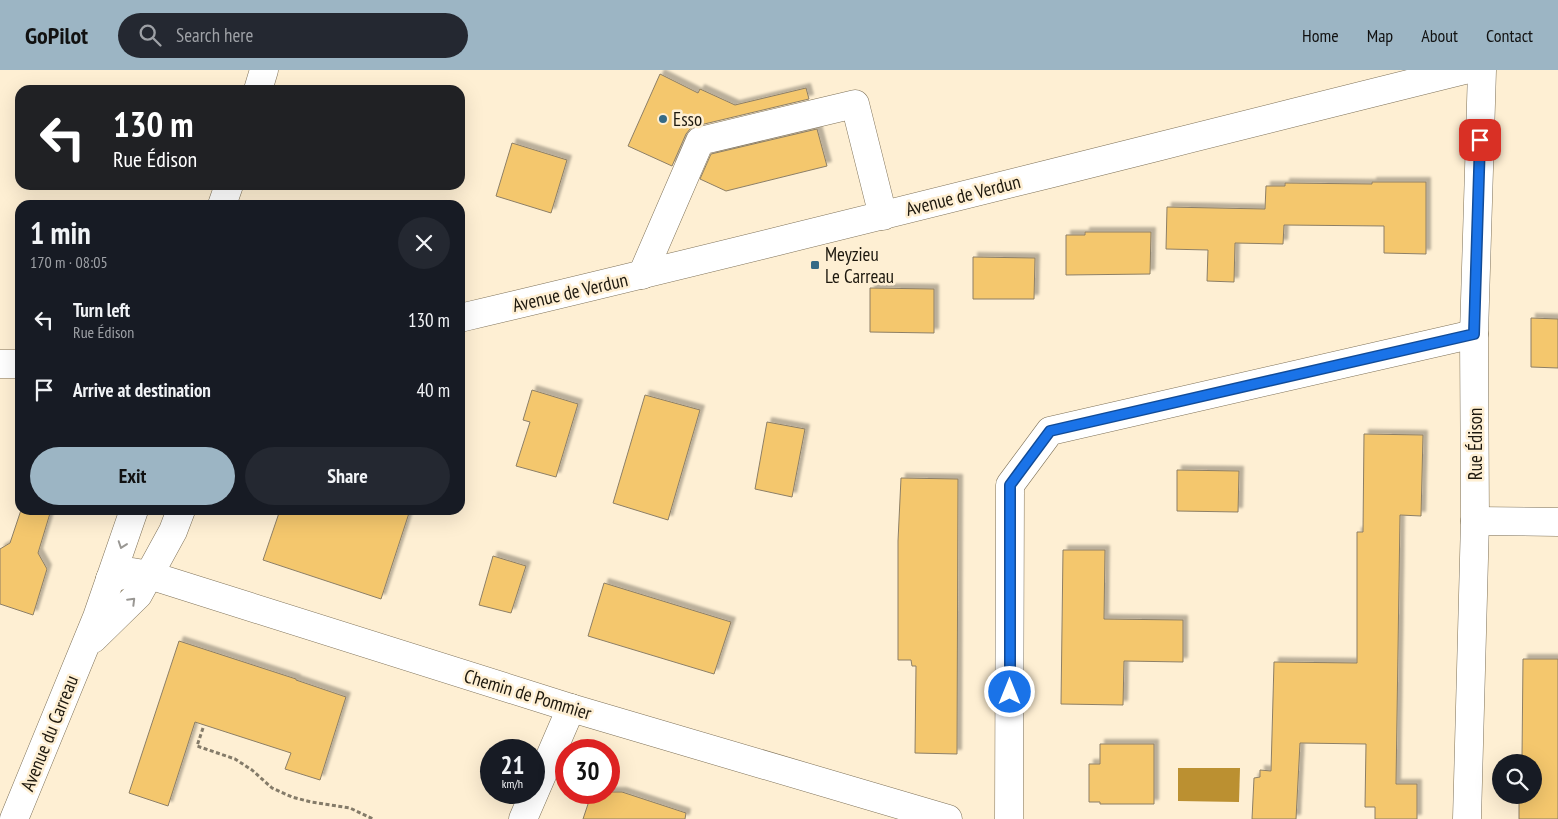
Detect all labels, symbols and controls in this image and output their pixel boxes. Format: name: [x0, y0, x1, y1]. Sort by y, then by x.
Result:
search box: [118, 13, 468, 58]
text: GoPilot: [25, 20, 88, 51]
icon: search: [136, 21, 164, 49]
text: Search here: [176, 23, 253, 47]
text: Home: [1302, 24, 1339, 47]
text: Map: [1367, 24, 1393, 47]
text: About: [1421, 24, 1458, 47]
text: Contact: [1486, 24, 1533, 47]
text: 130 m: [113, 101, 194, 147]
icon: left: [30, 105, 95, 170]
place label: Esso: [673, 107, 702, 131]
marker: Esso: [657, 113, 669, 125]
pin: [1459, 119, 1501, 161]
icon: arrive: [1466, 126, 1494, 154]
text: Rue Édison: [113, 145, 197, 173]
street label: Avenue de Verdun: [903, 169, 1023, 221]
text: 1 min: [30, 213, 91, 252]
button: close: [398, 217, 450, 269]
place label: Meyzieu Le Carreau: [825, 242, 894, 288]
text: 170 m · 08:05: [30, 252, 108, 272]
marker: Meyzieu Le Carreau: [809, 259, 821, 271]
street label: Avenue de Verdun: [510, 267, 630, 317]
text: Turn left: [73, 298, 130, 322]
icon: left: [30, 306, 58, 334]
text: 130 m: [408, 308, 450, 332]
text: Rue Édison: [73, 322, 134, 342]
icon: arrive: [30, 376, 58, 404]
text: Arrive at destination: [73, 378, 211, 402]
text: 40 m: [417, 378, 450, 402]
street label: Rue Édison: [1463, 408, 1487, 480]
button: Exit: [30, 447, 235, 505]
button: Share: [245, 447, 450, 505]
one-way arrow: [118, 540, 128, 548]
one-way arrow: [126, 598, 135, 607]
street label: Chemin de Pommier: [461, 663, 595, 725]
position arrow: [983, 665, 1035, 717]
street label: Avenue du Carreau: [15, 672, 83, 794]
speed limit sign: 30: [555, 739, 620, 804]
text: 21: [501, 749, 524, 781]
map controls: [1492, 754, 1542, 804]
button: search: [1492, 754, 1542, 804]
text: km/h: [502, 776, 523, 791]

